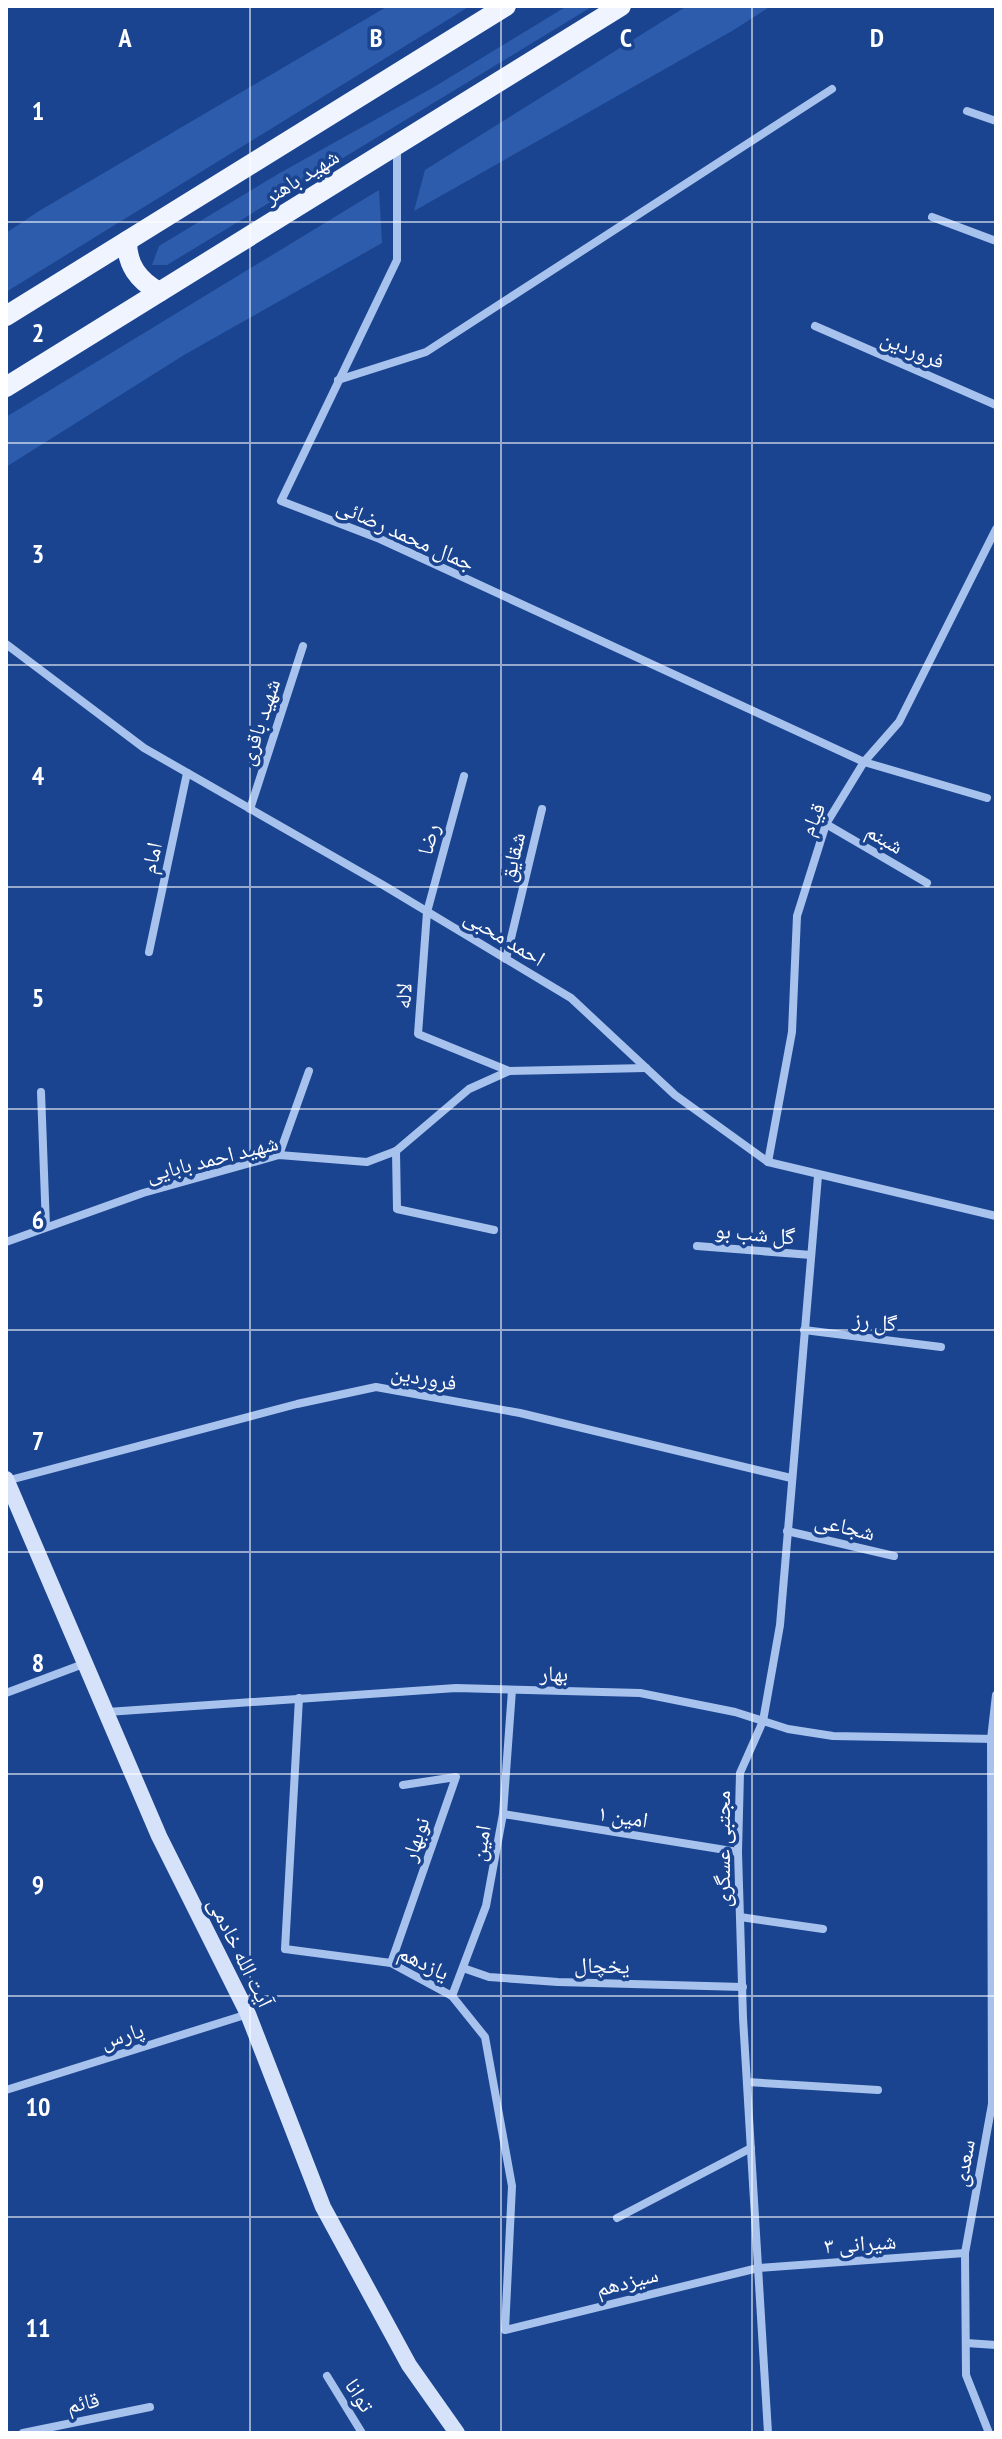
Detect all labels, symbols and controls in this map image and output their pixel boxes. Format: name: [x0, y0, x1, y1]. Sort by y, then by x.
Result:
text: A: [117, 21, 132, 54]
text: B: [370, 21, 383, 54]
text: C: [620, 21, 632, 54]
text: D: [870, 21, 884, 54]
text: 1: [32, 94, 44, 127]
street label: شهید باهنر: [257, 142, 344, 211]
text: 2: [32, 316, 44, 349]
street label: فروردین: [877, 323, 949, 375]
street label: جمال محمد رضائی: [333, 491, 479, 577]
text: 3: [32, 537, 44, 570]
street label: شهید باقری: [232, 675, 286, 769]
text: 4: [32, 759, 45, 792]
street label: قیام: [792, 798, 833, 840]
street label: شبنم: [861, 816, 909, 861]
street label: رضا: [410, 820, 446, 858]
street label: شقایق: [493, 829, 531, 885]
street label: امام: [134, 840, 169, 877]
street label: احمد محبی: [459, 902, 551, 972]
text: 5: [32, 981, 44, 1014]
street label: لاله: [388, 982, 418, 1010]
street label: شهید احمد بابایی: [143, 1128, 281, 1188]
text: 6: [32, 1203, 44, 1236]
street label: گل شب بو: [714, 1216, 796, 1250]
street label: گل رز: [851, 1304, 898, 1338]
street label: فروردین: [389, 1357, 459, 1397]
text: 7: [32, 1424, 44, 1457]
street label: شجاعی: [812, 1506, 878, 1546]
text: 8: [32, 1646, 44, 1679]
street label: بهار: [539, 1659, 568, 1687]
street label: مجتبی عسگری: [708, 1790, 736, 1908]
street label: امین ۱: [596, 1798, 650, 1834]
street label: نوبهار: [394, 1813, 436, 1866]
street label: امین: [463, 1823, 497, 1863]
text: 9: [32, 1868, 44, 1901]
street label: آیت الله خادمی: [202, 1892, 280, 2012]
street label: یازدهم: [393, 1938, 454, 1987]
street label: یخچال: [574, 1951, 630, 1979]
street label: پارس: [97, 2015, 147, 2055]
text: 10: [26, 2090, 50, 2123]
street label: سعدی: [945, 2137, 981, 2189]
street label: شیرانی ۳: [823, 2227, 897, 2259]
street label: سیزدهم: [593, 2260, 661, 2303]
text: 11: [26, 2311, 50, 2344]
street label: توانا: [339, 2373, 381, 2418]
street label: قائم: [64, 2385, 102, 2420]

